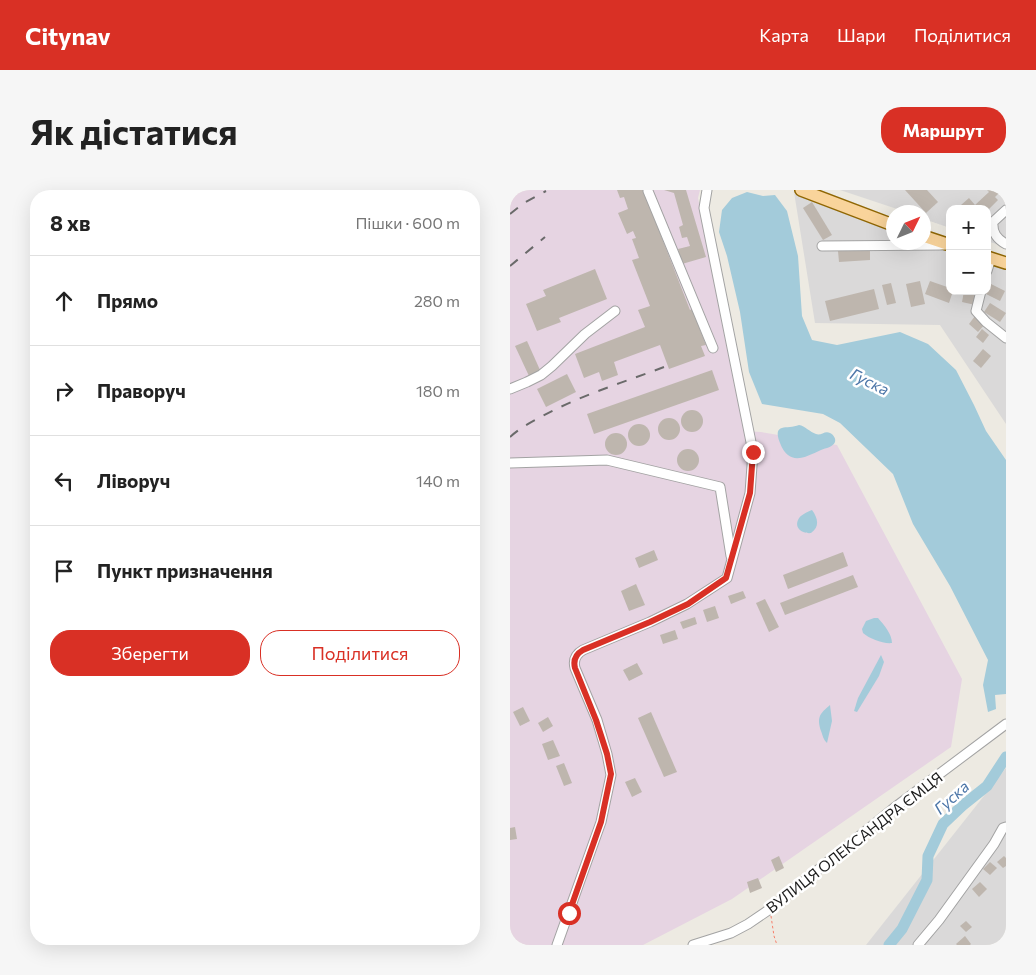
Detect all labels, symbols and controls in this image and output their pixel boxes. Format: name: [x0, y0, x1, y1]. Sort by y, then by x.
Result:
text: Citynav: [25, 21, 111, 50]
text: Карта: [759, 24, 809, 46]
text: Шари: [837, 24, 886, 46]
text: Поділитися: [914, 24, 1011, 46]
button: Маршрут: [881, 107, 1006, 153]
text: Як дістатися: [30, 109, 238, 152]
north arrow: [886, 205, 931, 250]
map controls: [946, 205, 991, 295]
button: +: [946, 205, 991, 250]
text: 8 хв: [50, 210, 90, 235]
text: Пішки · 600 m: [355, 213, 460, 232]
button: −: [946, 250, 991, 295]
icon: ahead: [50, 287, 78, 315]
text: Прямо: [97, 289, 158, 312]
text: 280 m: [414, 291, 460, 310]
water label: Гуска: [847, 364, 893, 398]
icon: right: [50, 377, 78, 405]
text: Праворуч: [97, 379, 186, 402]
text: 180 m: [416, 381, 460, 400]
route end: [742, 441, 765, 464]
icon: left: [50, 467, 78, 495]
text: Ліворуч: [97, 469, 170, 492]
text: 140 m: [416, 471, 460, 490]
icon: arrive: [50, 557, 78, 585]
text: Пункт призначення: [97, 559, 273, 582]
button: Зберегти: [50, 630, 250, 676]
button: Поділитися: [260, 630, 460, 676]
street label: ВУЛИЦЯ ОЛЕКСАНДРА ЄМЦЯ: [762, 768, 946, 916]
water label: Гуска: [929, 776, 973, 818]
route start: [558, 902, 581, 925]

